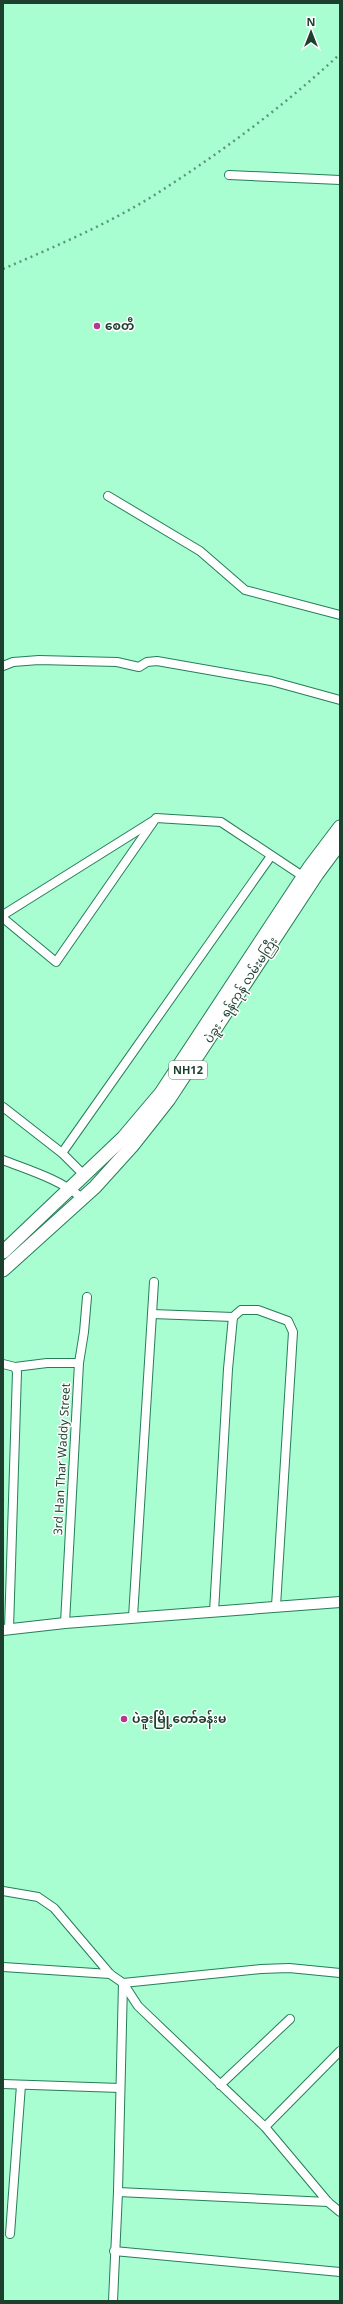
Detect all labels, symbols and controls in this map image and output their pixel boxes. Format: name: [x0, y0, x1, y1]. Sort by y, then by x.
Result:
north arrow: [291, 12, 331, 52]
text: N: [307, 14, 315, 29]
place label: စေတီ: [105, 317, 134, 334]
marker: စေတီ: [92, 321, 102, 331]
street label: ပဲခူး - ရန်ကုန် လမ်းမကြီး: [200, 933, 283, 1047]
road number: NH12: [169, 1061, 207, 1079]
street label: 3rd Han Thar Waddy Street: [49, 1382, 74, 1535]
place label: ပဲခူးမြို့တော်ခန်းမ: [132, 1709, 226, 1730]
marker: ပဲခူးမြို့တော်ခန်းမ: [119, 1714, 129, 1724]

